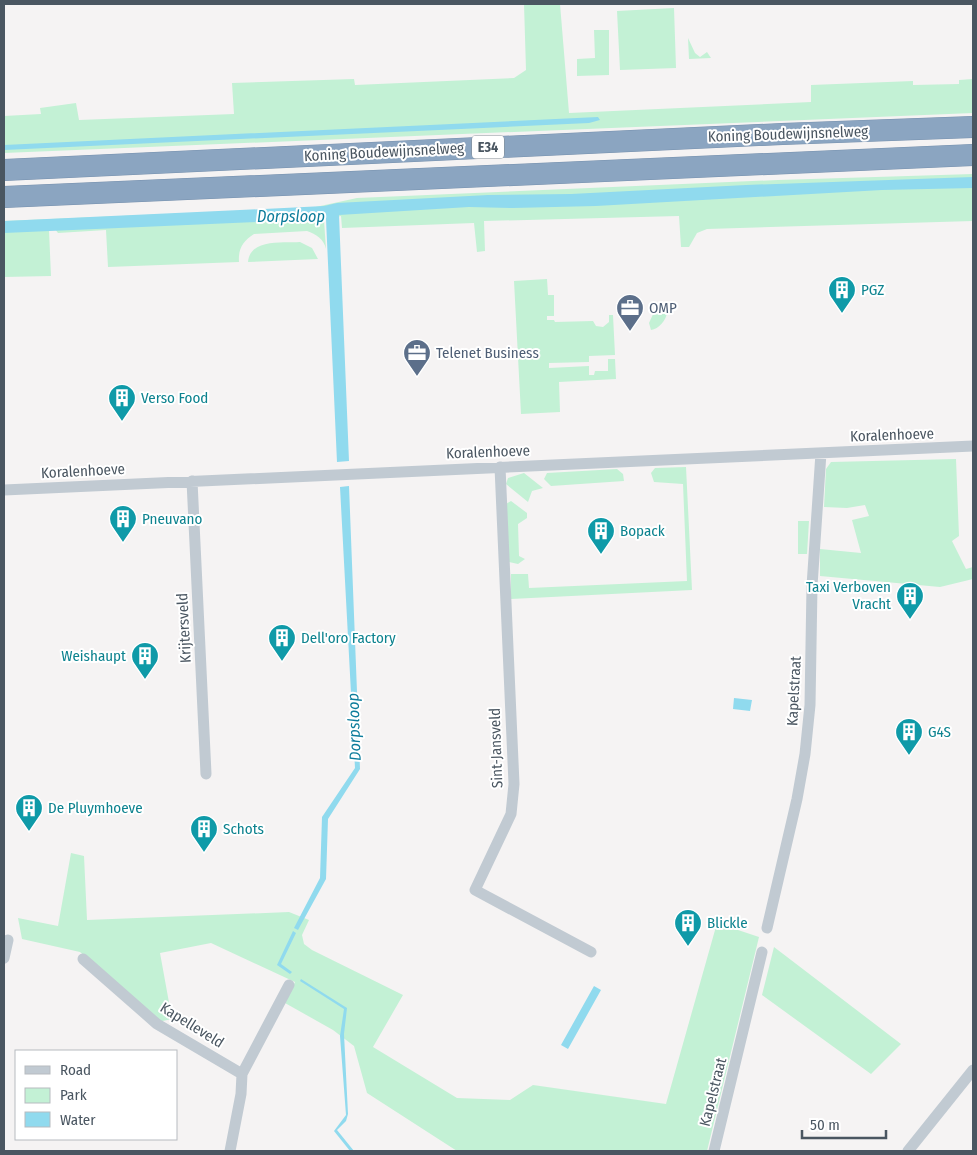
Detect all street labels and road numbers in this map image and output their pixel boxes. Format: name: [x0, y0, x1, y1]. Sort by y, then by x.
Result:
street label: Koning Boudewijnsnelweg: [708, 122, 868, 146]
road number: E34: [472, 136, 504, 158]
street label: Koning Boudewijnsnelweg: [303, 139, 465, 165]
street label: Koralenhoeve: [850, 425, 934, 445]
street label: Koralenhoeve: [446, 442, 530, 462]
street label: Koralenhoeve: [41, 460, 125, 482]
street label: Krijtersveld: [173, 593, 195, 663]
street label: Kapelstraat: [783, 655, 805, 726]
street label: Sint-Jansveld: [486, 708, 506, 788]
street label: Kapelleveld: [157, 998, 227, 1052]
street label: Kapelstraat: [696, 1056, 730, 1128]

